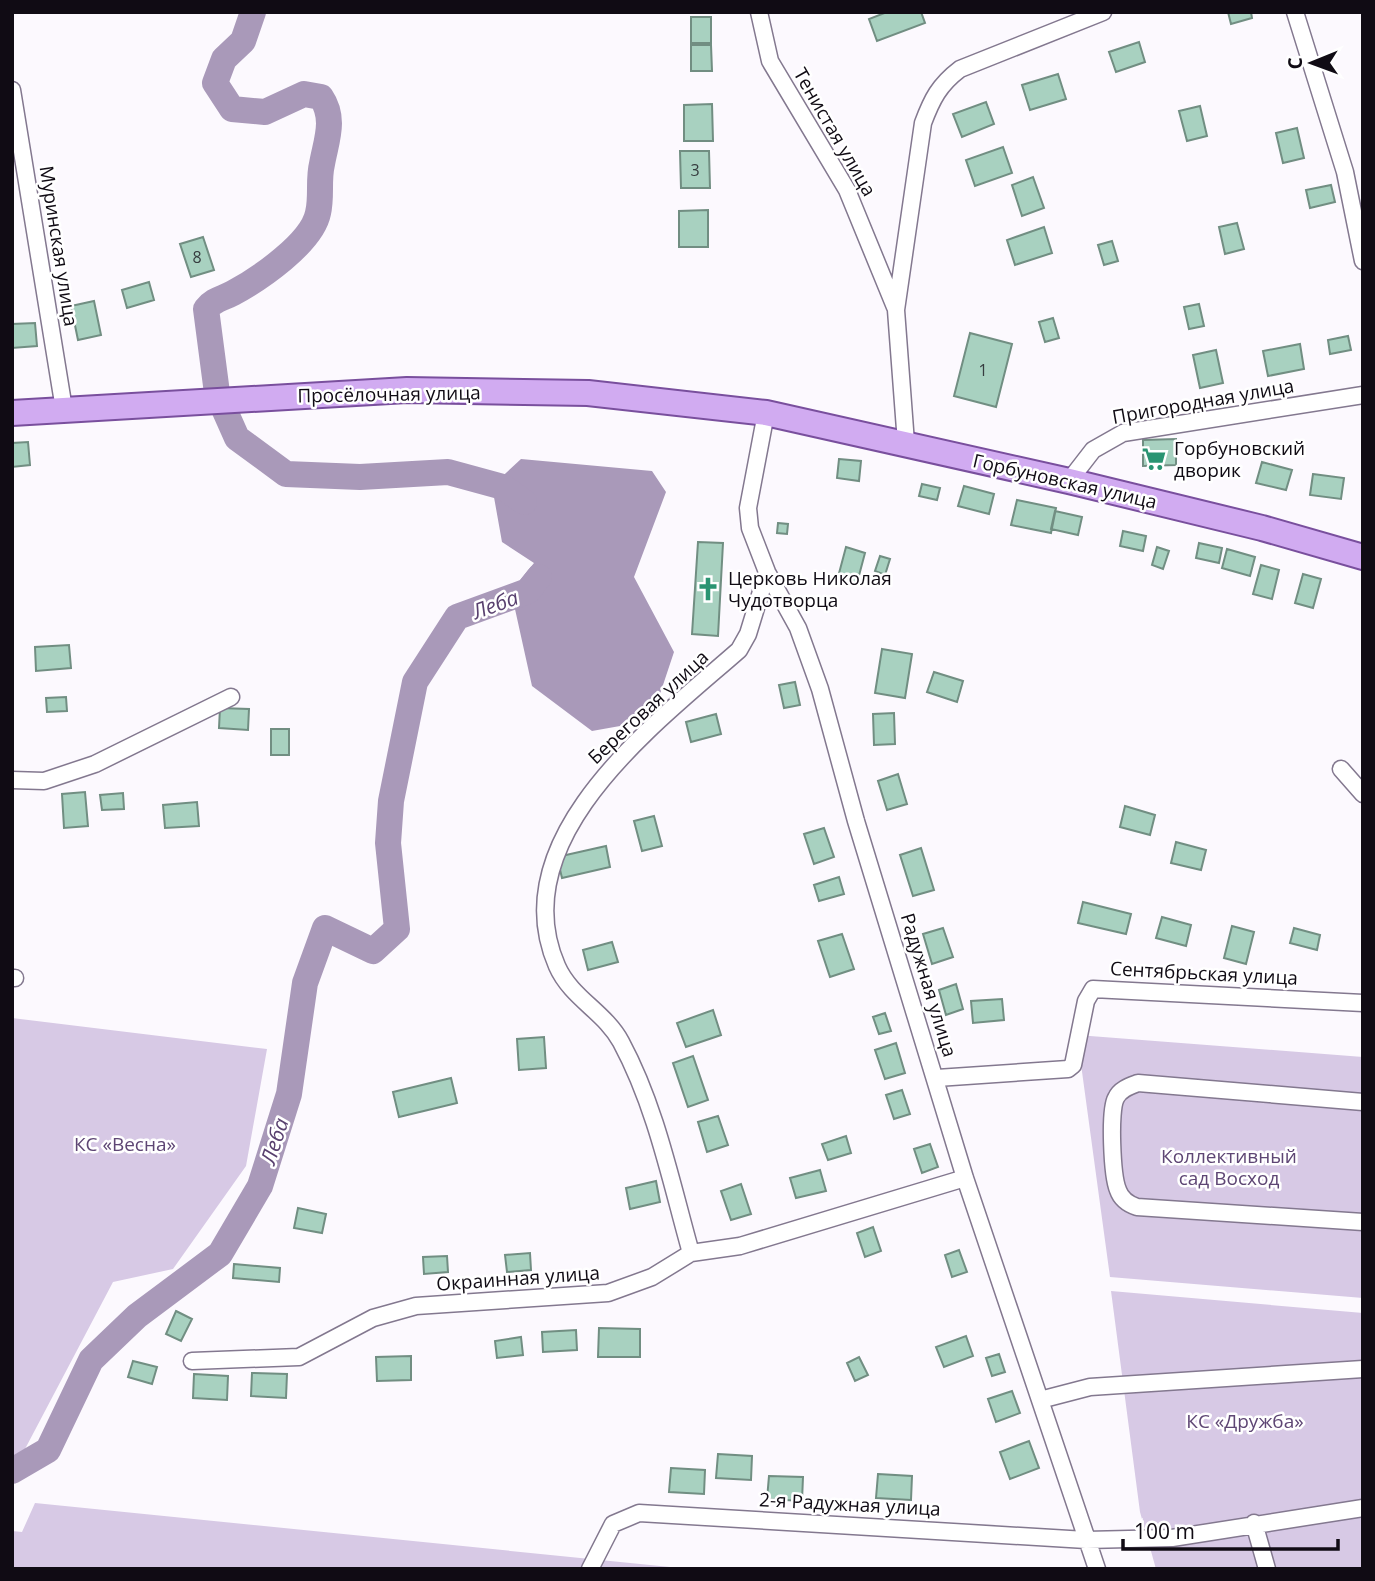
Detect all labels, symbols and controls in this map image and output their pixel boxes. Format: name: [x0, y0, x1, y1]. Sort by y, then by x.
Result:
north arrow: [1277, 28, 1347, 98]
text: С: [1282, 57, 1308, 70]
street label: Тенистая улица: [788, 63, 882, 201]
house number: 3: [690, 159, 700, 181]
street label: Муринская улица: [33, 164, 85, 328]
house number: 8: [192, 246, 202, 268]
house number: 1: [978, 359, 988, 381]
street label: Пригородная улица: [1110, 372, 1296, 430]
street label: Просёлочная улица: [297, 379, 481, 409]
place label: Горбуновский дворик: [1174, 435, 1305, 483]
supermarket icon: Горбуновский дворик: [1140, 445, 1168, 473]
street label: Горбуновская улица: [971, 447, 1159, 515]
place label: Церковь Николая Чудотворца: [728, 565, 892, 613]
church icon: Церковь Николая Чудотворца: [694, 575, 722, 603]
water label: Леба: [467, 583, 522, 626]
street label: Береговая улица: [582, 644, 714, 770]
street label: Радужная улица: [895, 910, 963, 1060]
street label: Сентябрьская улица: [1109, 955, 1299, 991]
water label: Леба: [253, 1114, 295, 1169]
park label: КС «Весна»: [74, 1131, 176, 1157]
park label: Коллективный сад Восход: [1161, 1143, 1297, 1191]
street label: Окраинная улица: [435, 1259, 601, 1297]
park label: КС «Дружба»: [1186, 1408, 1304, 1434]
street label: 2-я Радужная улица: [759, 1486, 941, 1522]
scale bar: [1123, 1508, 1338, 1552]
text: 100 m: [1134, 1517, 1195, 1545]

